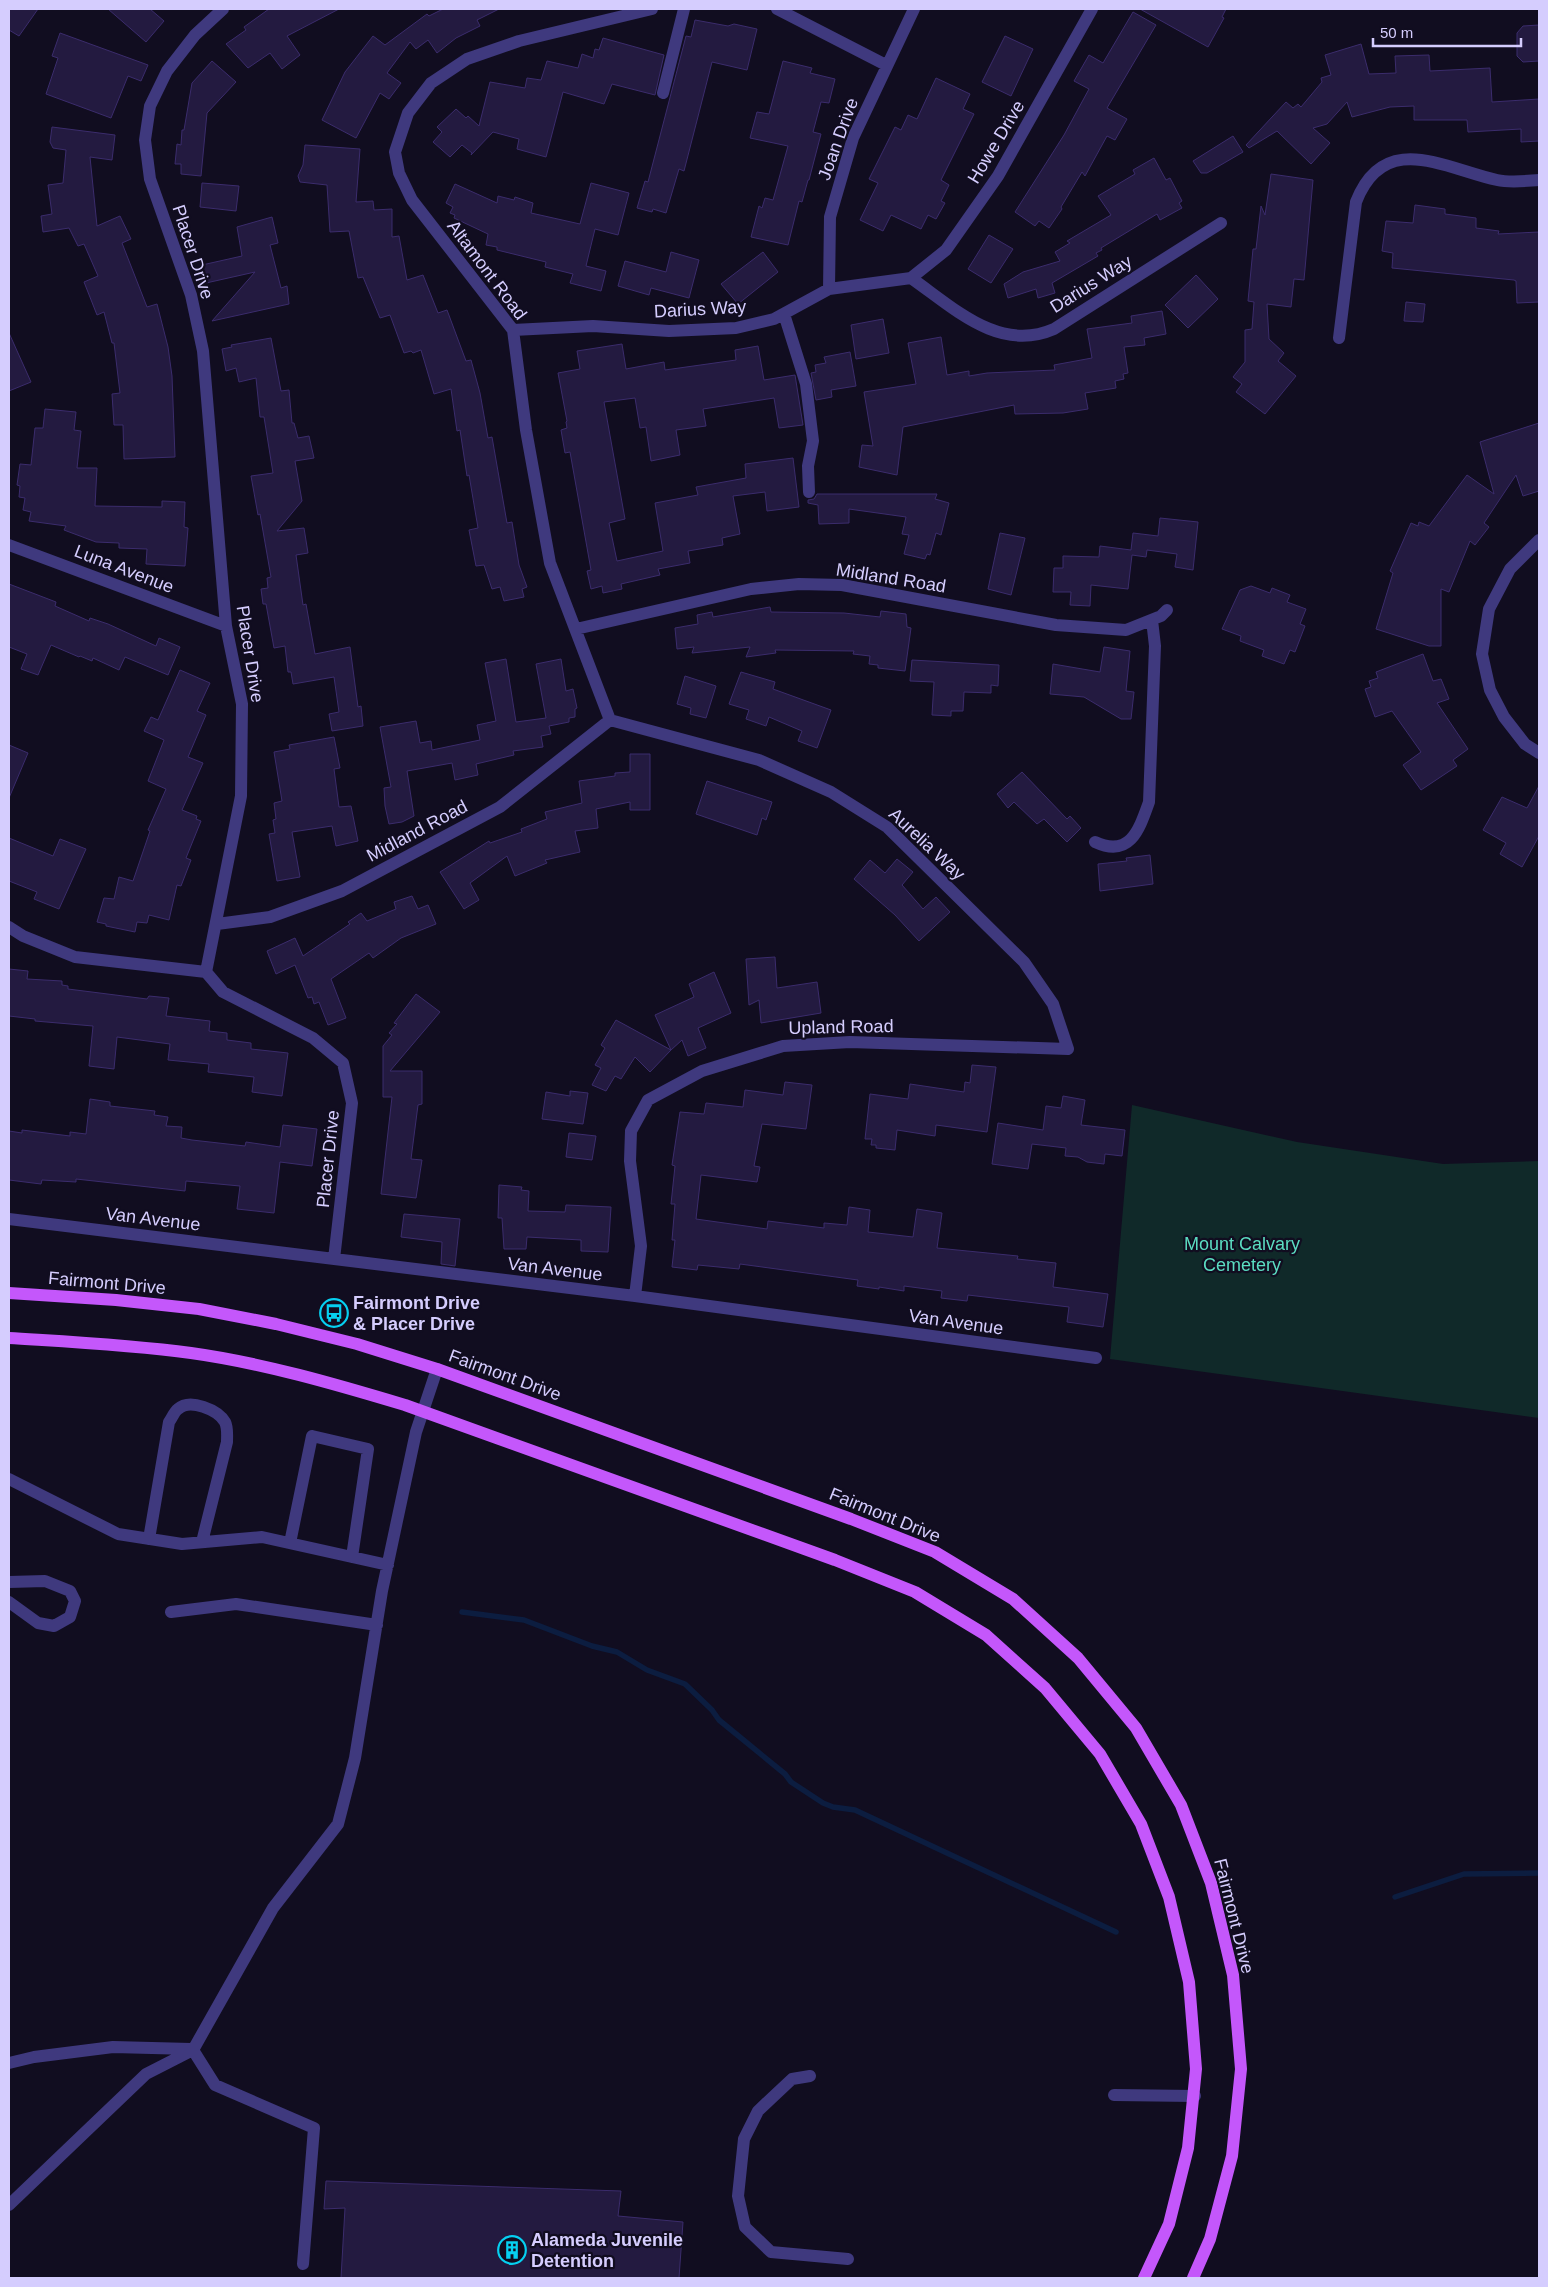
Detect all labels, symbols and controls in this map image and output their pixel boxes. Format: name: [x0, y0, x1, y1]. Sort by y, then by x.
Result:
scale bar: [1373, 15, 1520, 47]
text: 50 m: [1380, 24, 1413, 41]
street label: Joan Drive: [814, 95, 862, 183]
street label: Howe Drive: [963, 97, 1029, 187]
street label: Placer Drive: [168, 202, 218, 302]
street label: Altamont Road: [443, 216, 531, 324]
street label: Darius Way: [1047, 251, 1135, 317]
street label: Darius Way: [653, 297, 747, 321]
street label: Luna Avenue: [72, 541, 176, 597]
street label: Midland Road: [835, 559, 947, 597]
street label: Placer Drive: [232, 604, 268, 704]
street label: Midland Road: [363, 796, 471, 866]
street label: Aurelia Way: [885, 804, 969, 884]
street label: Upland Road: [788, 1016, 894, 1038]
street label: Placer Drive: [313, 1109, 343, 1209]
street label: Van Avenue: [104, 1203, 202, 1235]
park label: Mount Calvary Cemetery: [1184, 1234, 1300, 1275]
street label: Van Avenue: [506, 1253, 604, 1285]
street label: Fairmont Drive: [47, 1268, 167, 1298]
place label: Fairmont Drive & Placer Drive: [353, 1293, 480, 1334]
bus stop icon: Fairmont Drive & Placer Drive: [319, 1298, 349, 1328]
street label: Van Avenue: [907, 1305, 1005, 1339]
street label: Fairmont Drive: [446, 1345, 564, 1405]
street label: Fairmont Drive: [827, 1484, 943, 1546]
street label: Fairmont Drive: [1210, 1856, 1258, 1976]
place label: Alameda Juvenile Detention: [531, 2230, 683, 2271]
building icon: Alameda Juvenile Detention: [497, 2235, 527, 2265]

